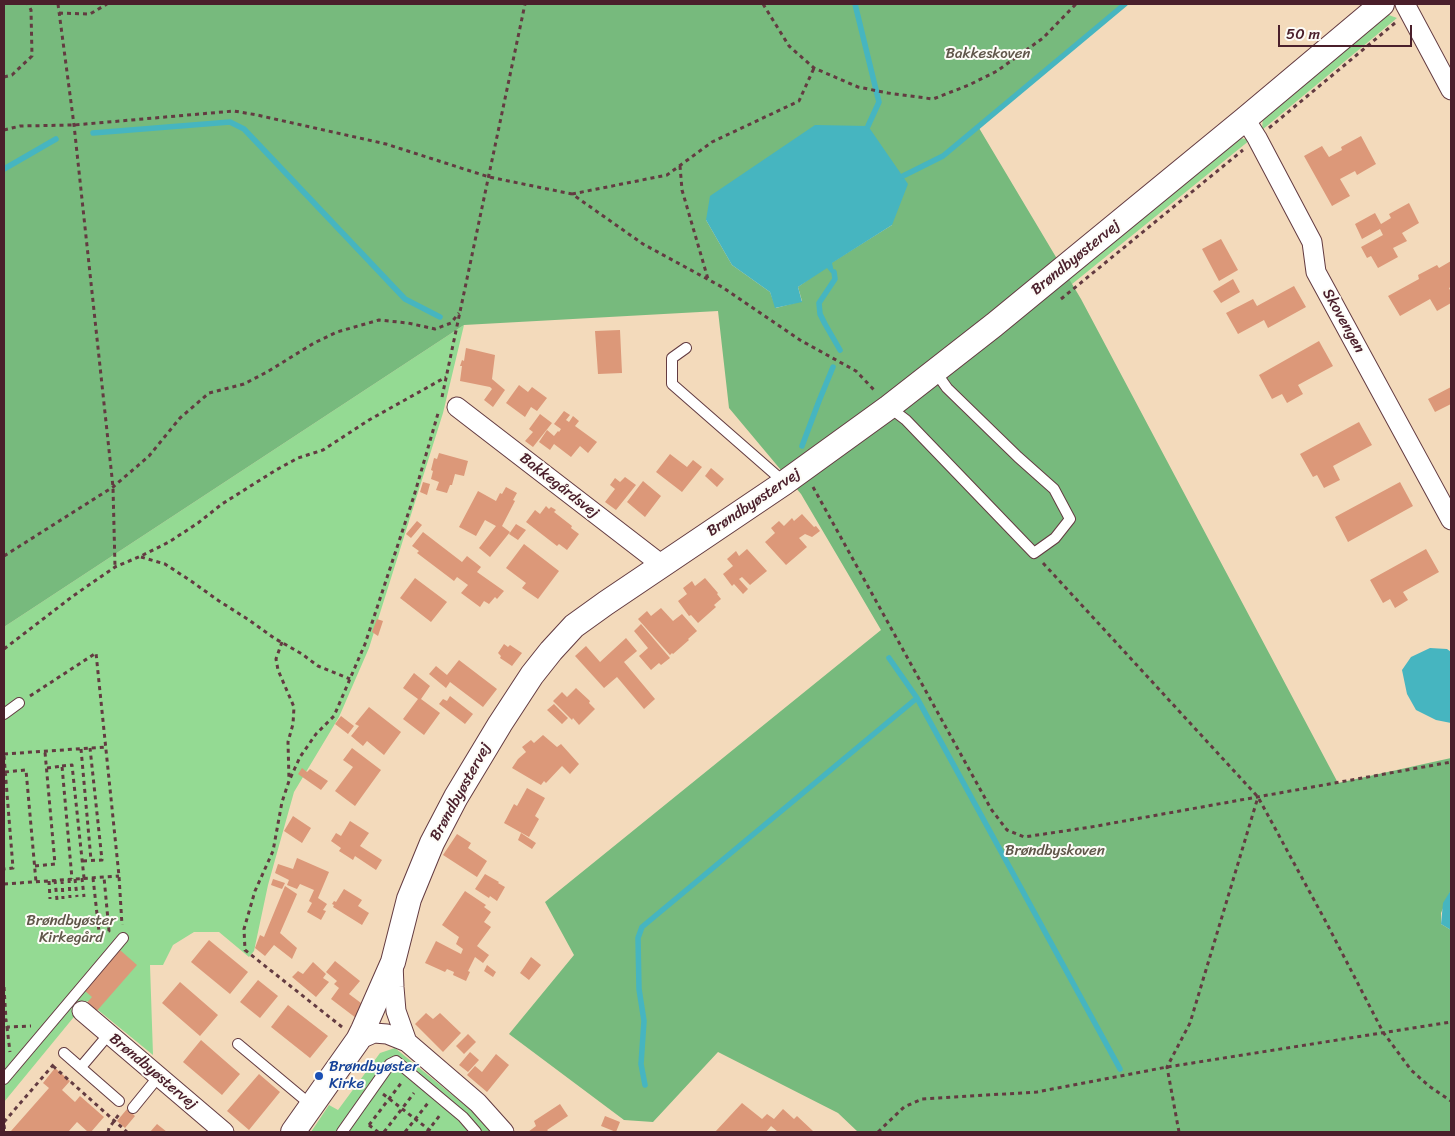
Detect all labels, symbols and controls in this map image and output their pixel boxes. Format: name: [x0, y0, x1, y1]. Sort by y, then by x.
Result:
scale bar: [1280, 15, 1414, 47]
text: 50 m: [1286, 21, 1320, 47]
park label: Bakkeskoven: [945, 45, 1031, 63]
street label: Brøndbyøstervej: [1028, 217, 1124, 299]
street label: Skovengen: [1318, 286, 1368, 356]
street label: Bakkegårdsvej: [516, 450, 602, 522]
street label: Brøndbyøstervej: [704, 465, 804, 541]
street label: Brøndbyøstervej: [427, 740, 495, 844]
park label: Brøndbyskoven: [1005, 842, 1105, 860]
park label: Brøndbyøster Kirkegård: [26, 912, 116, 947]
street label: Brøndbyøstervej: [105, 1030, 201, 1114]
place label: Brøndbyøster Kirke: [329, 1058, 418, 1093]
marker: Brøndbyøster Kirke: [313, 1070, 325, 1082]

